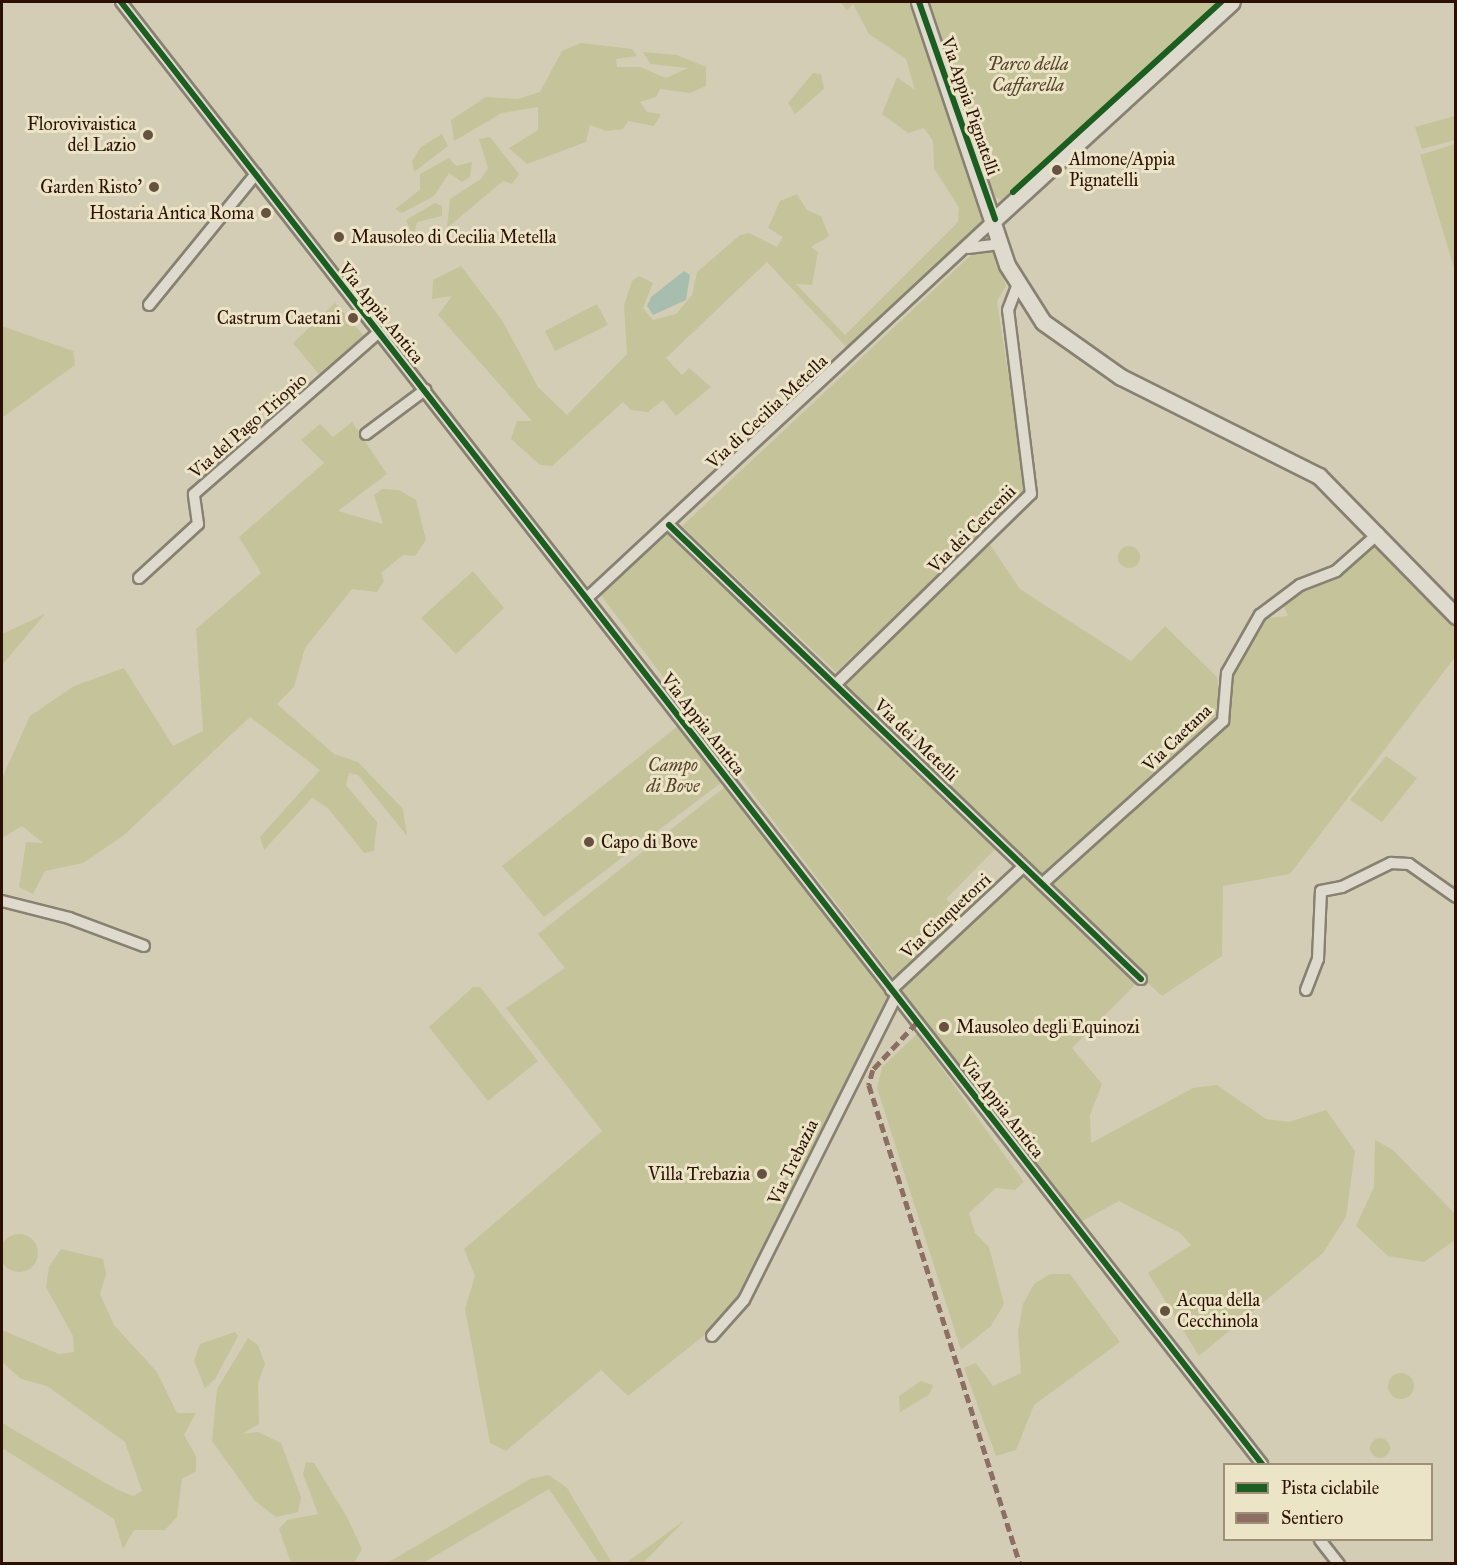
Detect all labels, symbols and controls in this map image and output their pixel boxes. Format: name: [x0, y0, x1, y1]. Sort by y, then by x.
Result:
street label: Via Appia Pignatelli: [936, 34, 1004, 178]
park label: Parco della Caffarella: [988, 54, 1068, 97]
place label: Florovivaistica del Lazio: [27, 114, 136, 156]
marker: Florovivaistica del Lazio: [141, 128, 155, 142]
place label: Almone/Appia Pignatelli: [1069, 149, 1175, 192]
marker: Almone/Appia Pignatelli: [1050, 163, 1064, 177]
place label: Garden Risto': [40, 176, 142, 198]
marker: Garden Risto': [147, 180, 161, 194]
place label: Hostaria Antica Roma: [89, 202, 254, 224]
marker: Hostaria Antica Roma: [259, 206, 273, 220]
place label: Mausoleo di Cecilia Metella: [351, 226, 556, 248]
marker: Mausoleo di Cecilia Metella: [332, 230, 346, 244]
street label: Via Appia Antica: [334, 258, 428, 368]
place label: Castrum Caetani: [217, 307, 341, 329]
marker: Castrum Caetani: [346, 311, 360, 325]
street label: Via di Cecilia Metella: [702, 350, 832, 474]
street label: Via del Pago Triopio: [185, 369, 311, 483]
street label: Via dei Cercenii: [924, 481, 1020, 577]
street label: Via Appia Antica: [656, 669, 750, 779]
street label: Via dei Metelli: [869, 694, 963, 786]
street label: Via Caetana: [1138, 700, 1216, 776]
park label: Campo di Bove: [646, 755, 700, 798]
place label: Capo di Bove: [601, 831, 698, 853]
marker: Capo di Bove: [582, 835, 596, 849]
street label: Via Cinquetorri: [896, 869, 996, 963]
place label: Mausoleo degli Equinozi: [956, 1016, 1140, 1038]
marker: Mausoleo degli Equinozi: [937, 1020, 951, 1034]
street label: Via Appia Antica: [955, 1052, 1049, 1162]
street label: Via Trebazia: [763, 1116, 823, 1208]
place label: Villa Trebazia: [648, 1163, 750, 1185]
marker: Villa Trebazia: [755, 1167, 769, 1181]
place label: Acqua della Cecchinola: [1177, 1290, 1260, 1332]
marker: Acqua della Cecchinola: [1158, 1304, 1172, 1318]
legend: [1223, 1463, 1433, 1541]
text: Pista ciclabile: [1281, 1477, 1379, 1499]
text: Sentiero: [1281, 1507, 1343, 1529]

